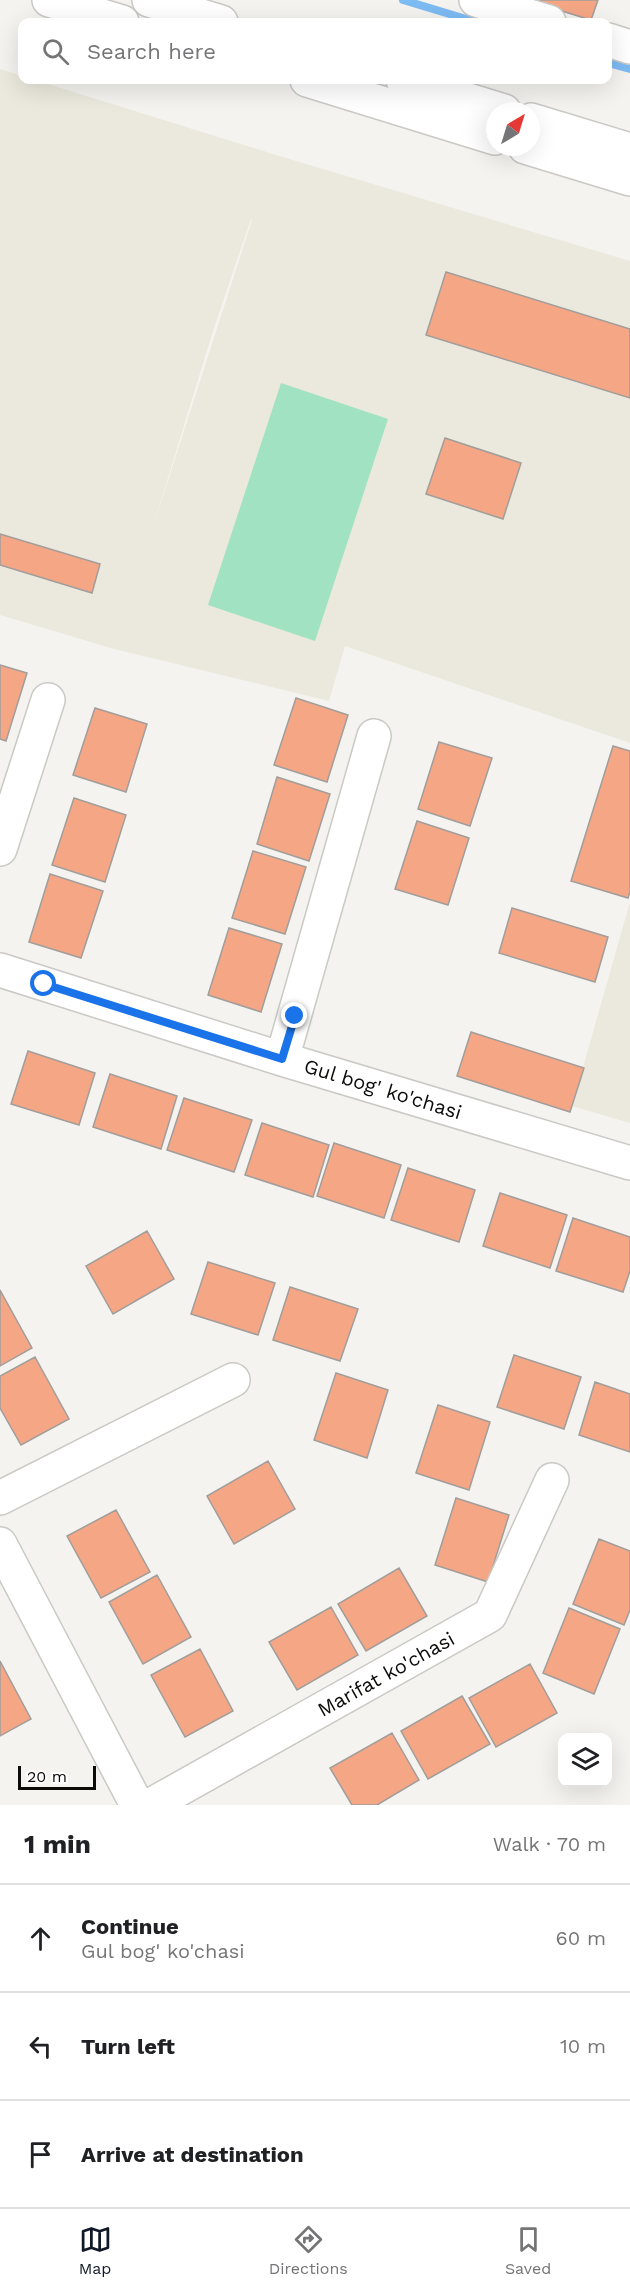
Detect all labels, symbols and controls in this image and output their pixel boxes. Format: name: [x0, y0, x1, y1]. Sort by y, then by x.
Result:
search box: [18, 18, 612, 84]
icon: search: [39, 35, 72, 68]
text: Search here: [87, 39, 216, 64]
north arrow: [486, 102, 540, 156]
route start: [30, 970, 56, 996]
route end: [281, 1002, 307, 1028]
street label: Gul bog' ko'chasi: [301, 1054, 465, 1124]
street label: Marifat ko'chasi: [313, 1626, 459, 1722]
map controls: [558, 1733, 612, 1787]
button: layers: [558, 1733, 612, 1787]
scale bar: [18, 1763, 96, 1790]
text: 20 m: [27, 1767, 67, 1786]
text: 1 min: [24, 1829, 91, 1859]
text: Walk · 70 m: [493, 1832, 606, 1856]
text: Continue: [81, 1914, 179, 1939]
icon: ahead: [24, 1922, 57, 1955]
text: 60 m: [556, 1926, 606, 1950]
text: Gul bog' ko'chasi: [81, 1939, 245, 1963]
icon: left: [24, 2030, 57, 2063]
text: Turn left: [81, 2034, 175, 2059]
text: 10 m: [560, 2034, 606, 2058]
icon: arrive: [24, 2138, 57, 2171]
text: Arrive at destination: [81, 2142, 304, 2167]
tab: Map: [79, 2223, 112, 2278]
tab: Directions: [269, 2223, 348, 2278]
tab: Saved: [505, 2223, 551, 2278]

